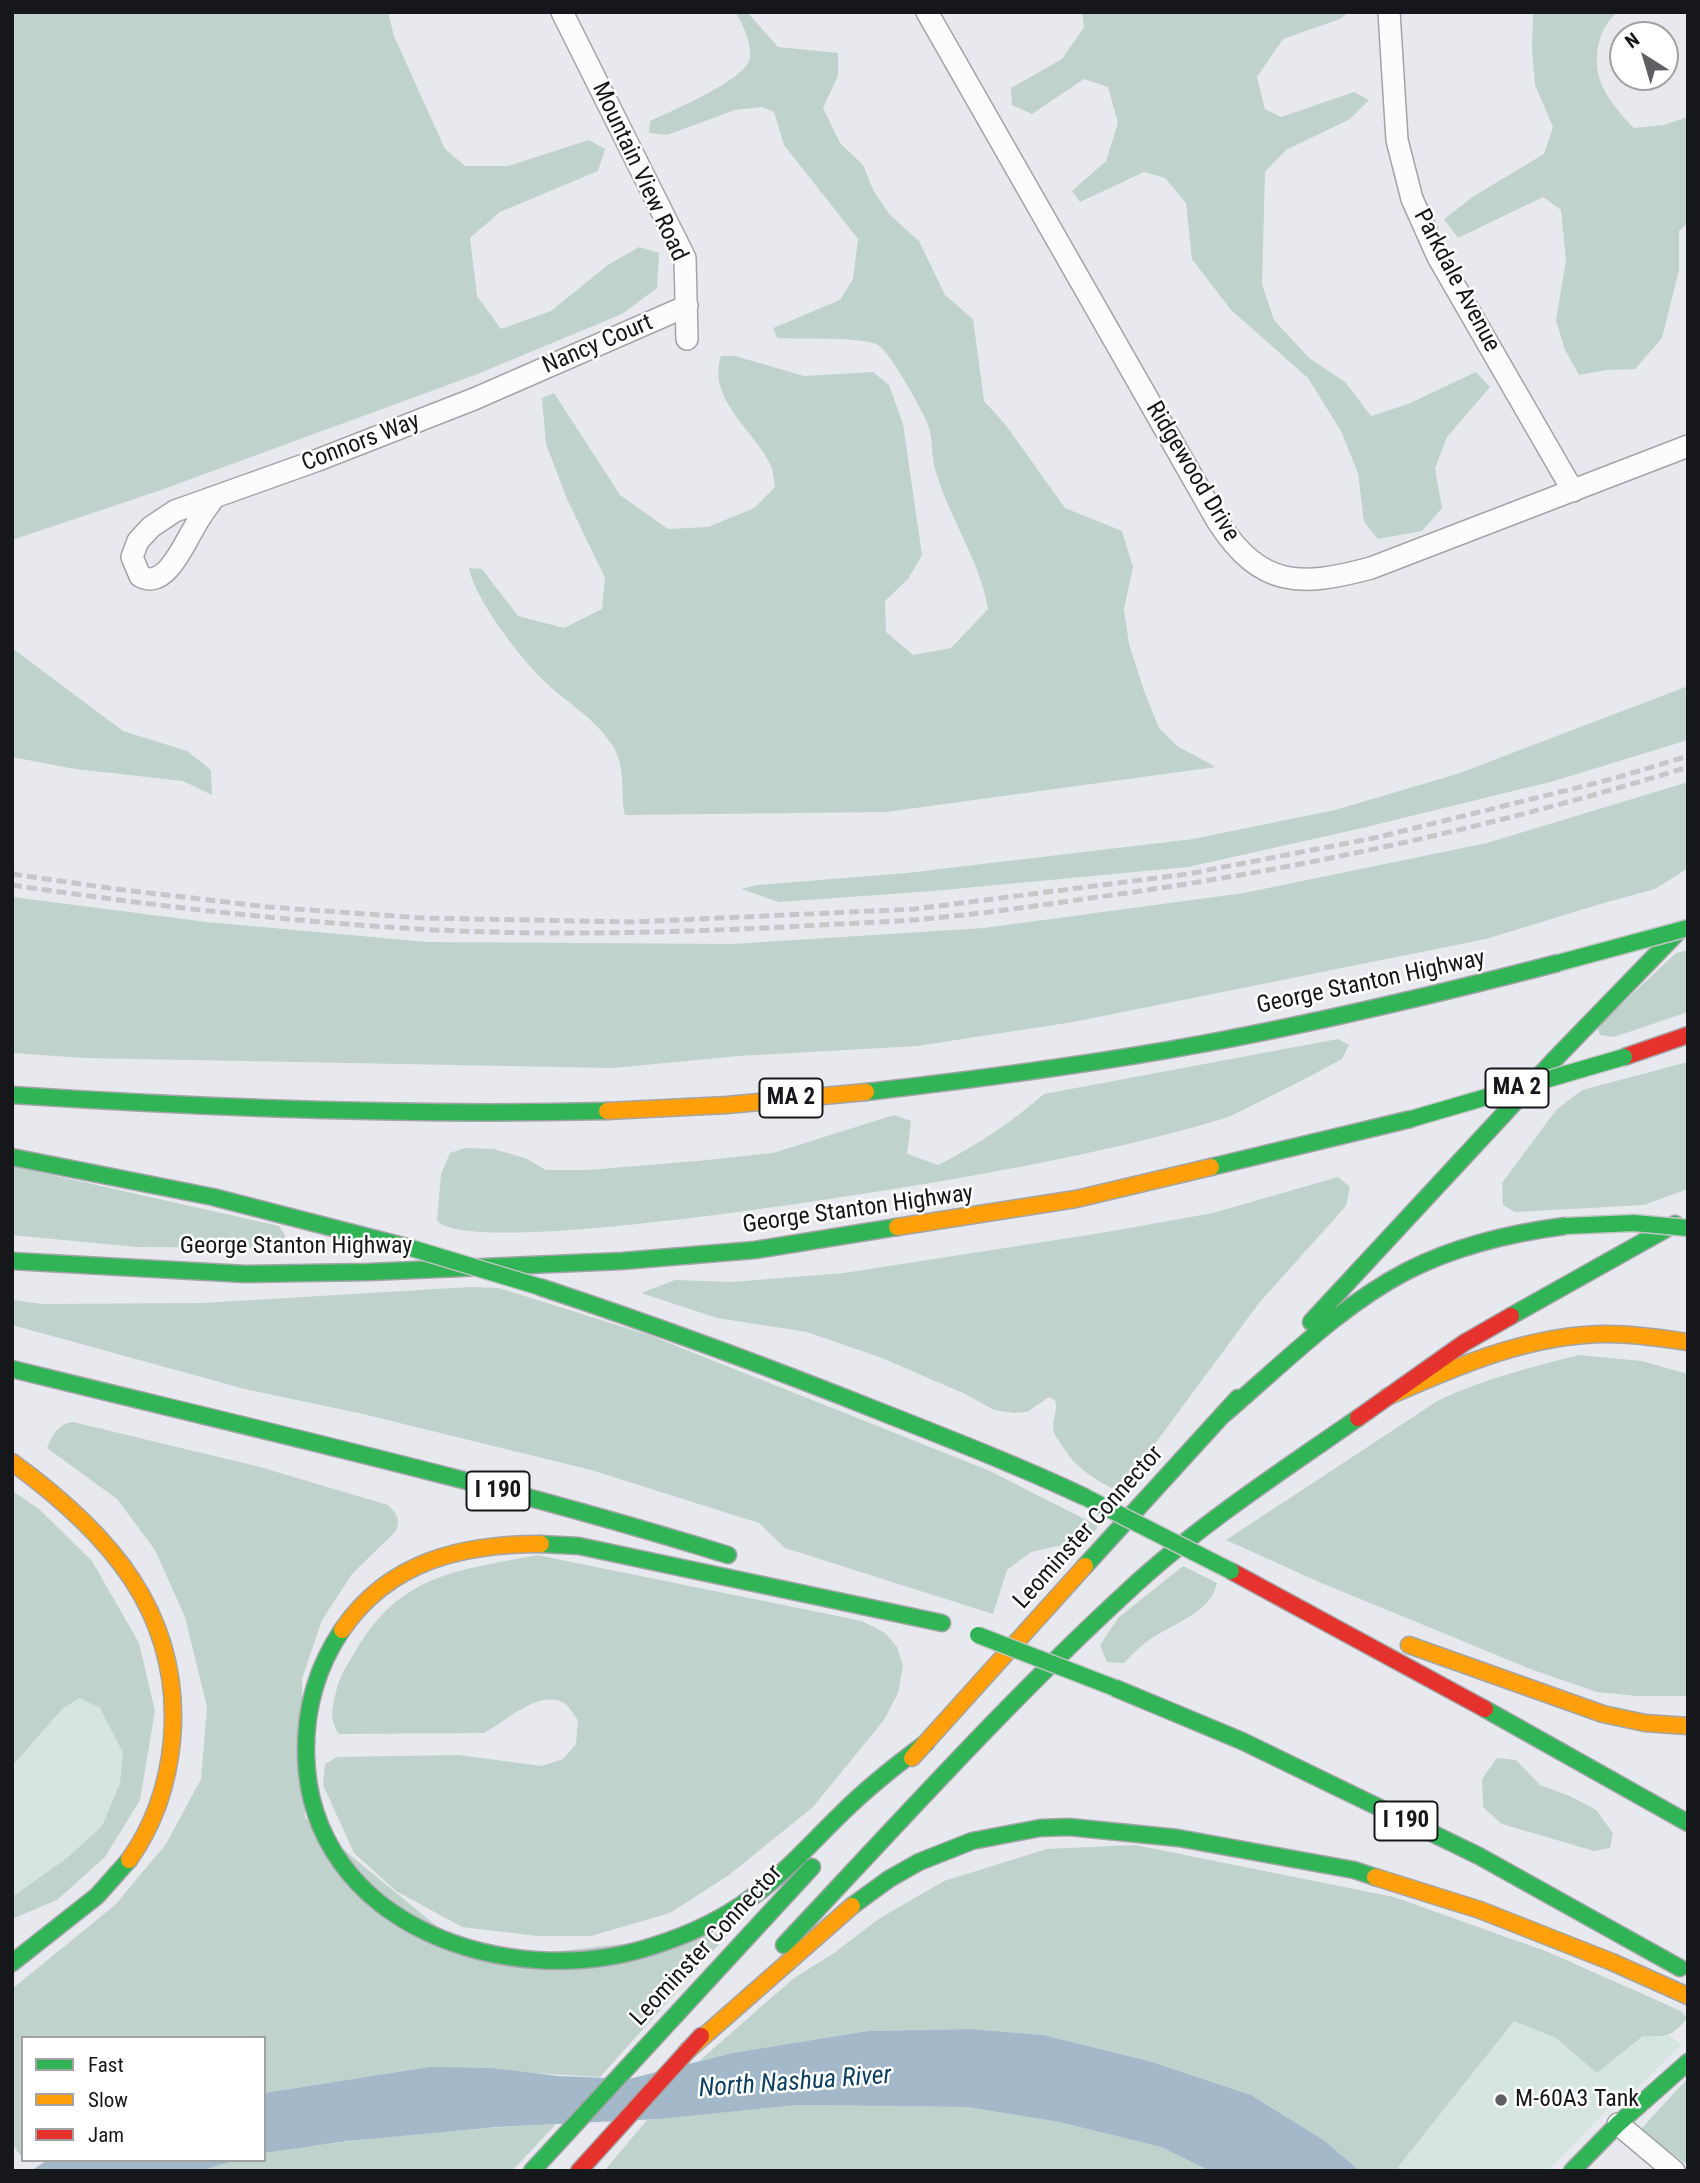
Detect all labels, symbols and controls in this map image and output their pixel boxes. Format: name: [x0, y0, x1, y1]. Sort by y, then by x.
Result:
north arrow: [1609, 21, 1679, 91]
text: N: [1621, 28, 1644, 53]
street label: Mountain View Road: [585, 78, 693, 266]
street label: Parkdale Avenue: [1406, 205, 1506, 357]
street label: Nancy Court: [539, 309, 657, 381]
street label: Ridgewood Drive: [1139, 397, 1245, 547]
street label: Connors Way: [298, 407, 424, 479]
street label: George Stanton Highway: [1254, 945, 1488, 1021]
road number: MA 2: [1486, 1068, 1548, 1107]
road number: MA 2: [760, 1078, 822, 1118]
street label: George Stanton Highway: [741, 1180, 975, 1240]
street label: George Stanton Highway: [180, 1233, 412, 1261]
street label: Leominster Connector: [1008, 1441, 1170, 1615]
road number: I 190: [466, 1472, 530, 1510]
road number: I 190: [1374, 1802, 1438, 1840]
street label: Leominster Connector: [625, 1860, 789, 2032]
legend: [21, 2036, 266, 2162]
text: Fast: [88, 2053, 124, 2077]
water label: North Nashua River: [698, 2061, 892, 2105]
place label: M-60A3 Tank: [1515, 2086, 1639, 2114]
text: Slow: [88, 2088, 128, 2112]
marker: M-60A3 Tank: [1493, 2092, 1509, 2108]
text: Jam: [88, 2123, 124, 2147]

